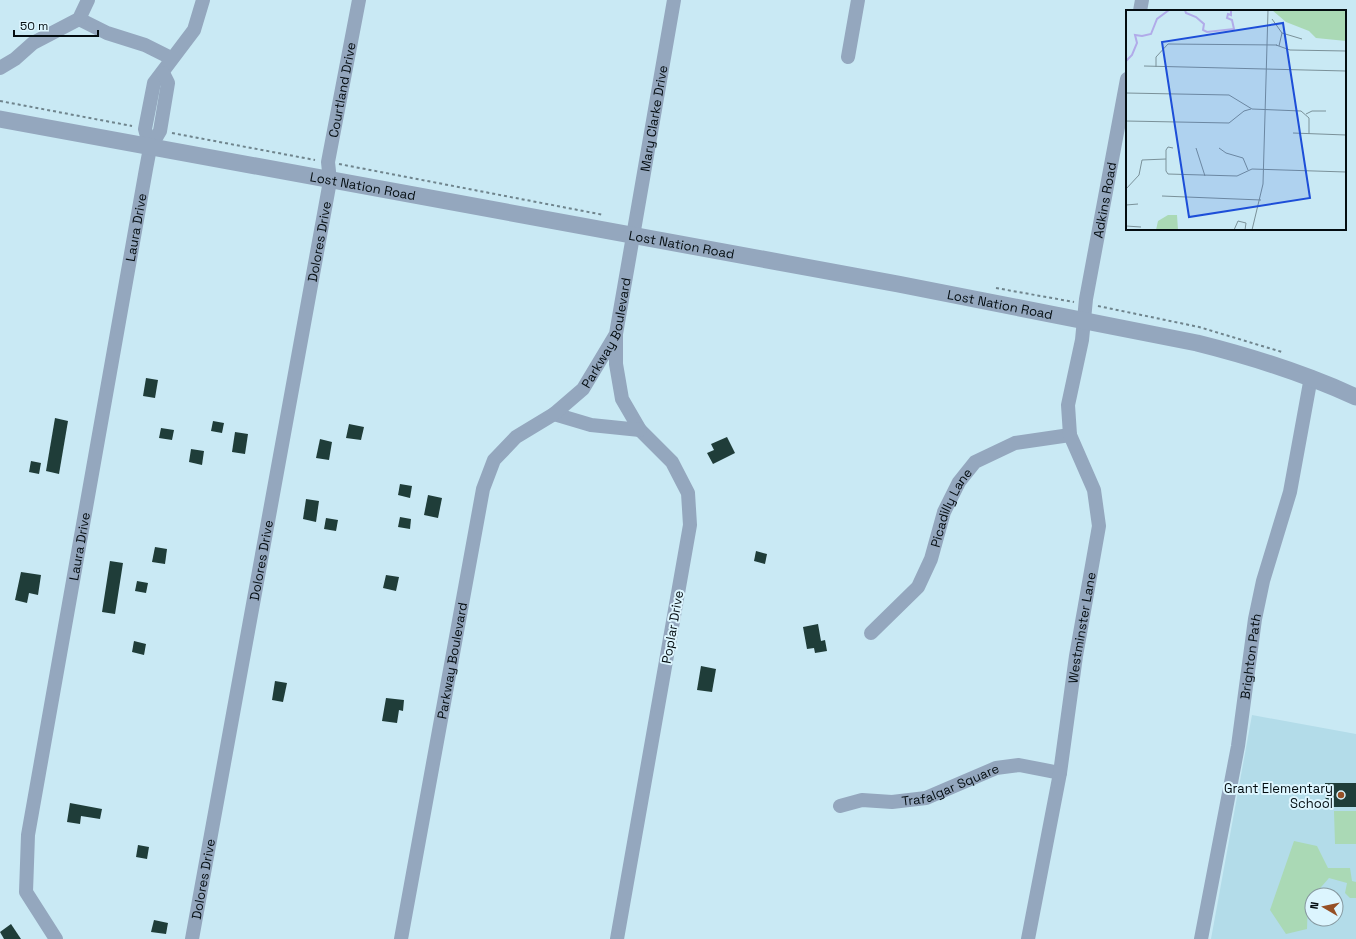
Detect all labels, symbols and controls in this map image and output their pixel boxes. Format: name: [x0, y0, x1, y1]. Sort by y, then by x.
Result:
inset map: [1126, 10, 1346, 230]
scale bar: [14, 12, 98, 38]
text: 50 m: [20, 18, 48, 34]
street label: Courtland Drive: [325, 41, 360, 139]
street label: Mary Clarke Drive: [636, 64, 672, 173]
street label: Adkins Road: [1090, 161, 1120, 239]
street label: Lost Nation Road: [309, 168, 417, 204]
street label: Laura Drive: [122, 192, 151, 263]
street label: Dolores Drive: [304, 200, 335, 283]
street label: Lost Nation Road: [627, 227, 736, 263]
street label: Parkway Boulevard: [578, 276, 635, 391]
street label: Lost Nation Road: [946, 286, 1054, 323]
street label: Picadilly Lane: [927, 465, 976, 549]
street label: Laura Drive: [65, 511, 94, 582]
street label: Dolores Drive: [246, 519, 277, 602]
street label: Westminster Lane: [1064, 571, 1100, 684]
street label: Poplar Drive: [658, 589, 687, 665]
street label: Parkway Boulevard: [433, 601, 471, 721]
street label: Brighton Path: [1236, 612, 1265, 700]
street label: Trafalgar Square: [901, 760, 1002, 810]
place label: Grant Elementary School: [1224, 780, 1333, 812]
marker: Grant Elementary School: [1336, 790, 1346, 800]
street label: Dolores Drive: [188, 837, 219, 921]
north arrow: [1304, 887, 1344, 927]
text: N: [1307, 901, 1322, 910]

